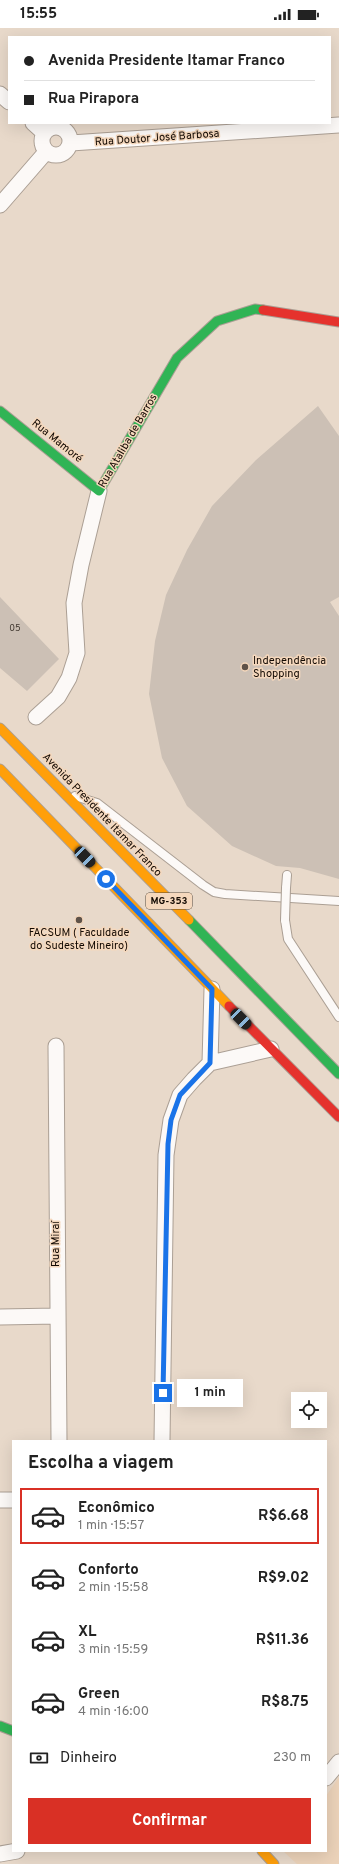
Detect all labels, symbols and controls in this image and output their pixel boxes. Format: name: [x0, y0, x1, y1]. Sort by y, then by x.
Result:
text: 15:55: [20, 5, 57, 24]
text: Avenida Presidente Itamar Franco: [48, 52, 285, 71]
text: Rua Pirapora: [48, 90, 139, 109]
street label: Rua Doutor José Barbosa: [94, 127, 220, 149]
street label: Rua Ataliba de Barros: [95, 391, 161, 491]
street label: Rua Mamoré: [29, 416, 85, 466]
house number: 05: [9, 623, 21, 634]
place label: Independência Shopping: [253, 654, 326, 681]
marker: Independência Shopping: [240, 662, 250, 672]
street label: Avenida Presidente Itamar Franco: [39, 750, 165, 880]
car: [72, 844, 98, 870]
route start: [97, 870, 115, 888]
road number: MG-353: [146, 893, 192, 909]
marker: FACSUM ( Faculdade do Sudeste Mineiro): [74, 915, 84, 925]
place label: FACSUM ( Faculdade do Sudeste Mineiro): [29, 926, 129, 953]
car: [228, 1006, 254, 1032]
street label: Rua Miraí: [49, 1220, 63, 1267]
callout: 1 min: [177, 1379, 243, 1407]
route end: [154, 1384, 172, 1402]
text: 1 min: [194, 1385, 226, 1401]
map controls: [291, 1392, 327, 1428]
button: locate: [291, 1392, 327, 1428]
text: Escolha a viagem: [28, 1452, 174, 1475]
icon: car: [30, 1498, 66, 1534]
text: Econômico: [78, 1499, 155, 1518]
text: R$6.68: [258, 1507, 309, 1526]
text: 1 min · 15:57: [78, 1518, 144, 1534]
icon: car: [30, 1560, 66, 1596]
text: Conforto: [78, 1561, 139, 1580]
text: R$9.02: [258, 1569, 309, 1588]
text: 2 min · 15:58: [78, 1580, 149, 1596]
icon: car: [30, 1622, 66, 1658]
text: XL: [78, 1623, 96, 1642]
text: R$11.36: [256, 1631, 309, 1650]
text: 3 min · 15:59: [78, 1642, 148, 1658]
icon: car: [30, 1684, 66, 1720]
text: Green: [78, 1685, 120, 1704]
text: R$8.75: [261, 1693, 309, 1712]
text: 4 min · 16:00: [78, 1704, 149, 1720]
icon: cash: [28, 1747, 50, 1769]
text: Dinheiro: [60, 1749, 117, 1768]
text: 230 m: [273, 1750, 311, 1766]
button: Confirmar: [28, 1798, 311, 1844]

